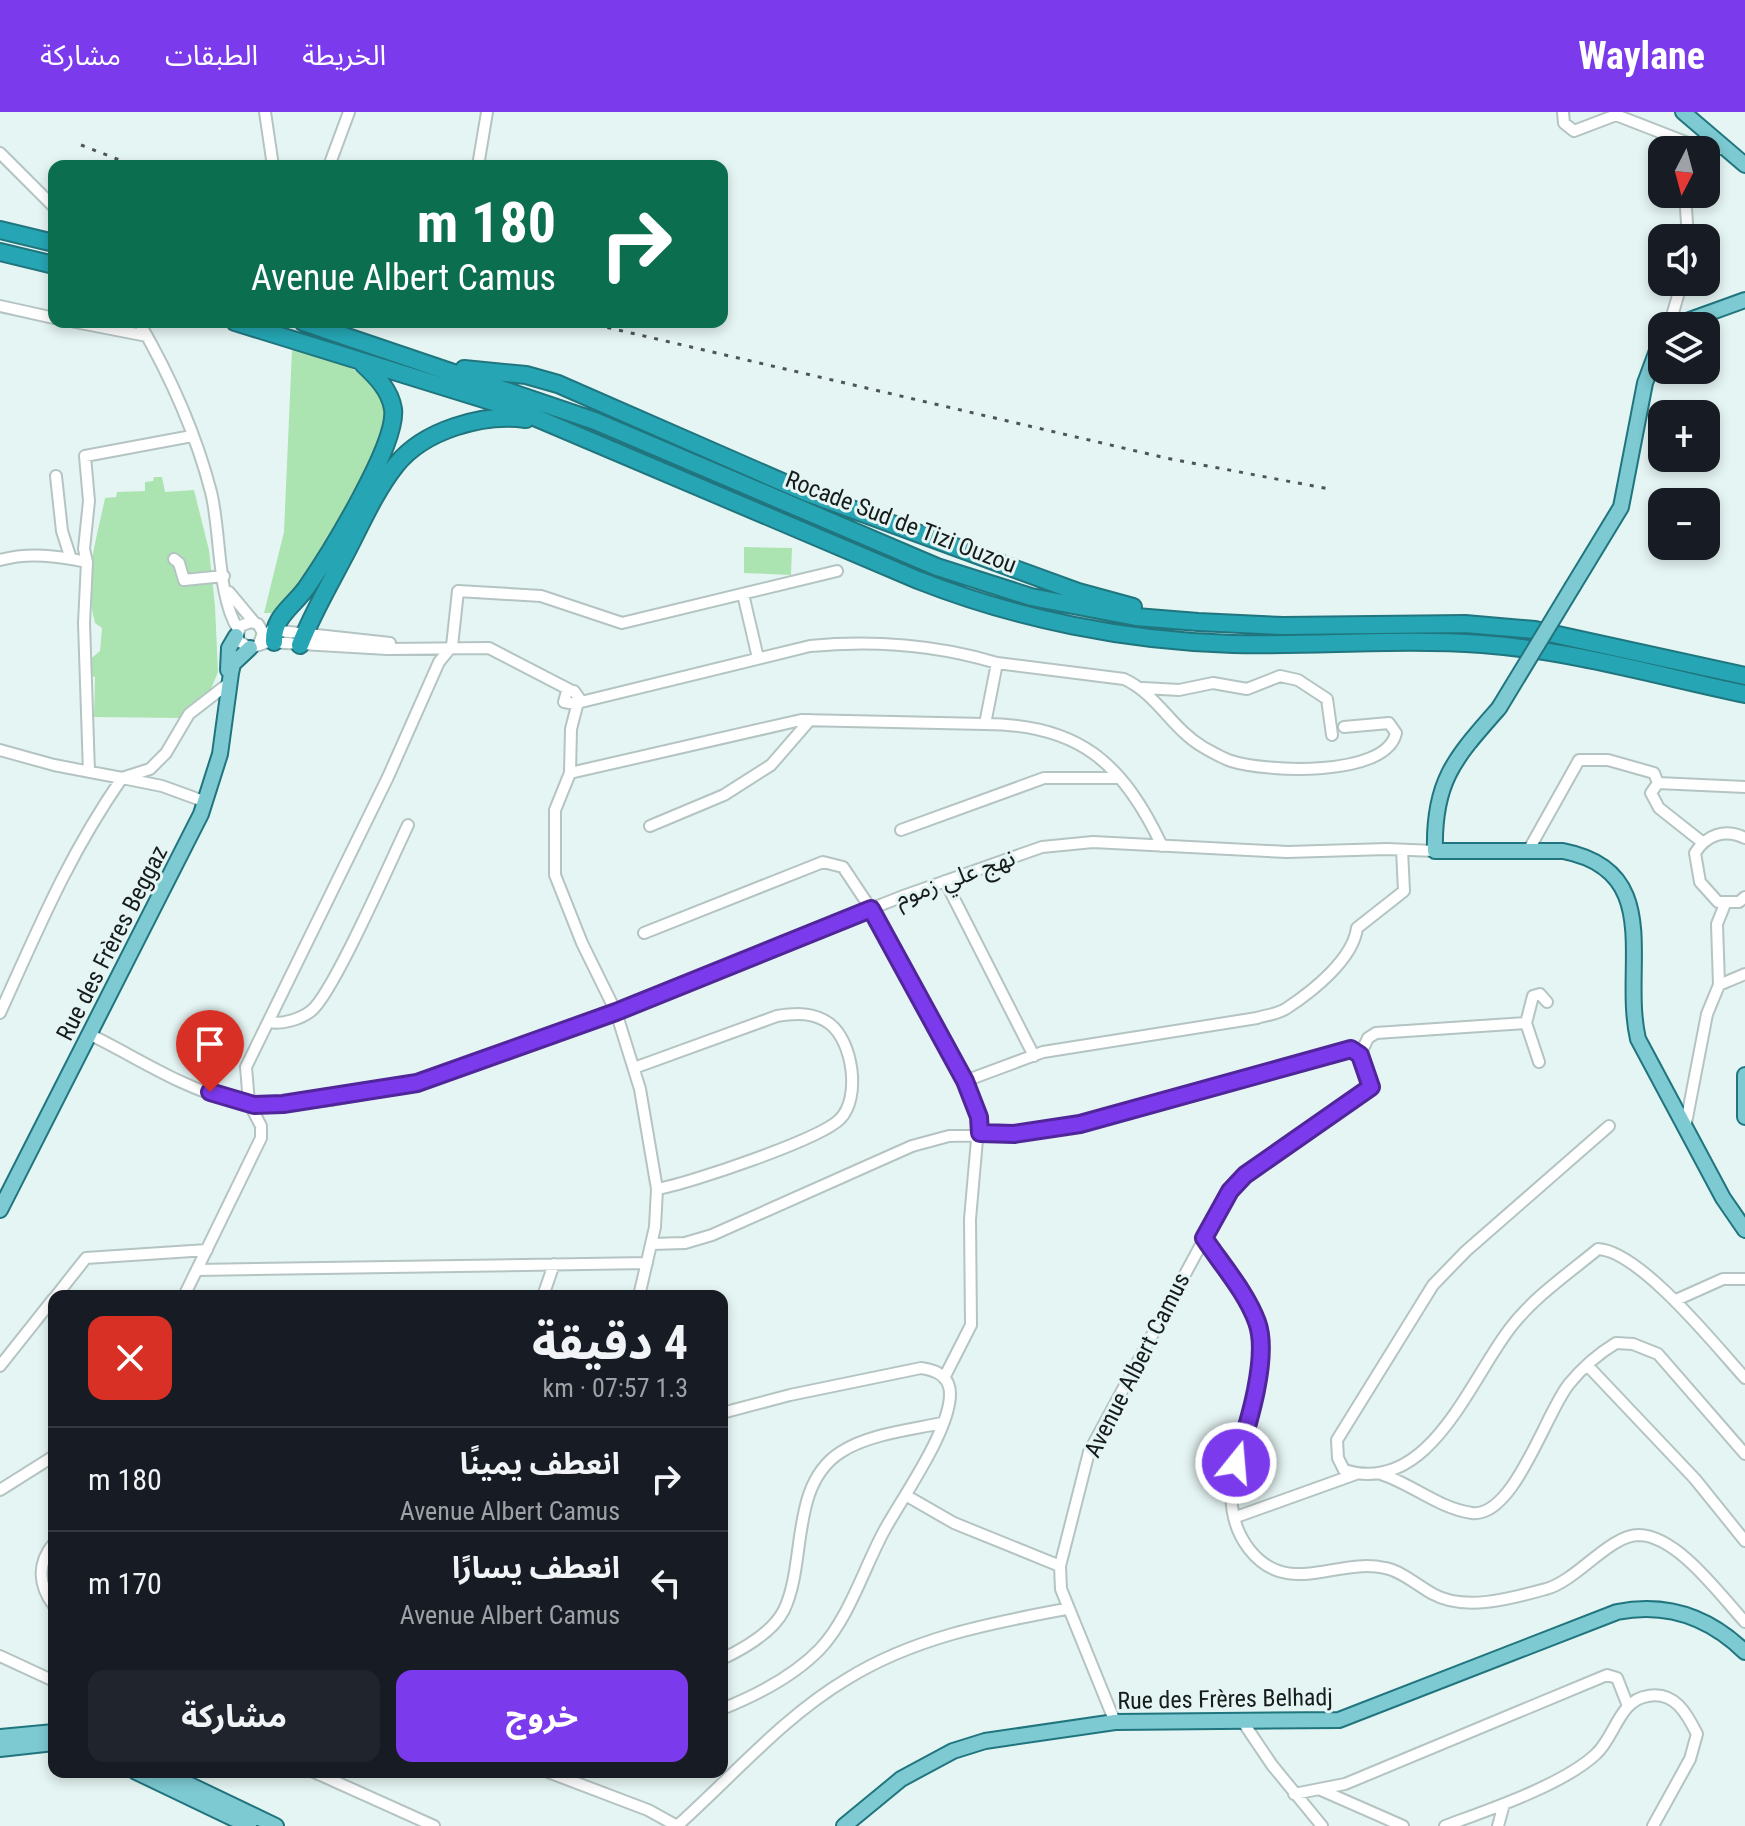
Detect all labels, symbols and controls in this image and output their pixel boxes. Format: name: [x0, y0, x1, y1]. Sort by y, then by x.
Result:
text: Waylane: [1578, 34, 1705, 78]
text: مشاركة: [40, 39, 121, 72]
text: الطبقات: [165, 39, 258, 72]
text: الخريطة: [302, 39, 386, 72]
north arrow: [1648, 136, 1720, 208]
map controls: [1648, 136, 1720, 560]
text: 180 m: [417, 190, 556, 256]
icon: right: [584, 192, 688, 296]
button: sound: [1648, 224, 1720, 296]
text: Avenue Albert Camus: [251, 257, 556, 299]
button: layers: [1648, 312, 1720, 384]
button: +: [1648, 400, 1720, 472]
street label: Rocade Sud de Tizi Ouzou: [781, 465, 1021, 579]
button: −: [1648, 488, 1720, 560]
street label: Rue des Frères Beggaz: [51, 841, 173, 1045]
street label: نهج علي زموم: [891, 843, 1020, 917]
pin: [176, 1010, 244, 1092]
icon: arrive: [188, 1022, 232, 1066]
street label: Avenue Albert Camus: [1078, 1268, 1196, 1462]
text: 4 دقيقة: [532, 1314, 688, 1371]
button: close: [88, 1316, 172, 1400]
text: 1.3 km · 07:57: [543, 1373, 688, 1403]
position arrow: [1194, 1421, 1278, 1505]
text: انعطف يمينًا: [460, 1446, 620, 1481]
icon: right: [644, 1457, 688, 1501]
text: 180 m: [88, 1462, 162, 1497]
text: Avenue Albert Camus: [400, 1496, 620, 1526]
text: انعطف يسارًا: [452, 1550, 620, 1585]
icon: left: [644, 1561, 688, 1605]
text: 170 m: [88, 1566, 162, 1601]
text: Avenue Albert Camus: [400, 1600, 620, 1630]
button: مشاركة: [88, 1670, 380, 1762]
button: خروج: [396, 1670, 688, 1762]
street label: Rue des Frères Belhadj: [1117, 1683, 1333, 1715]

